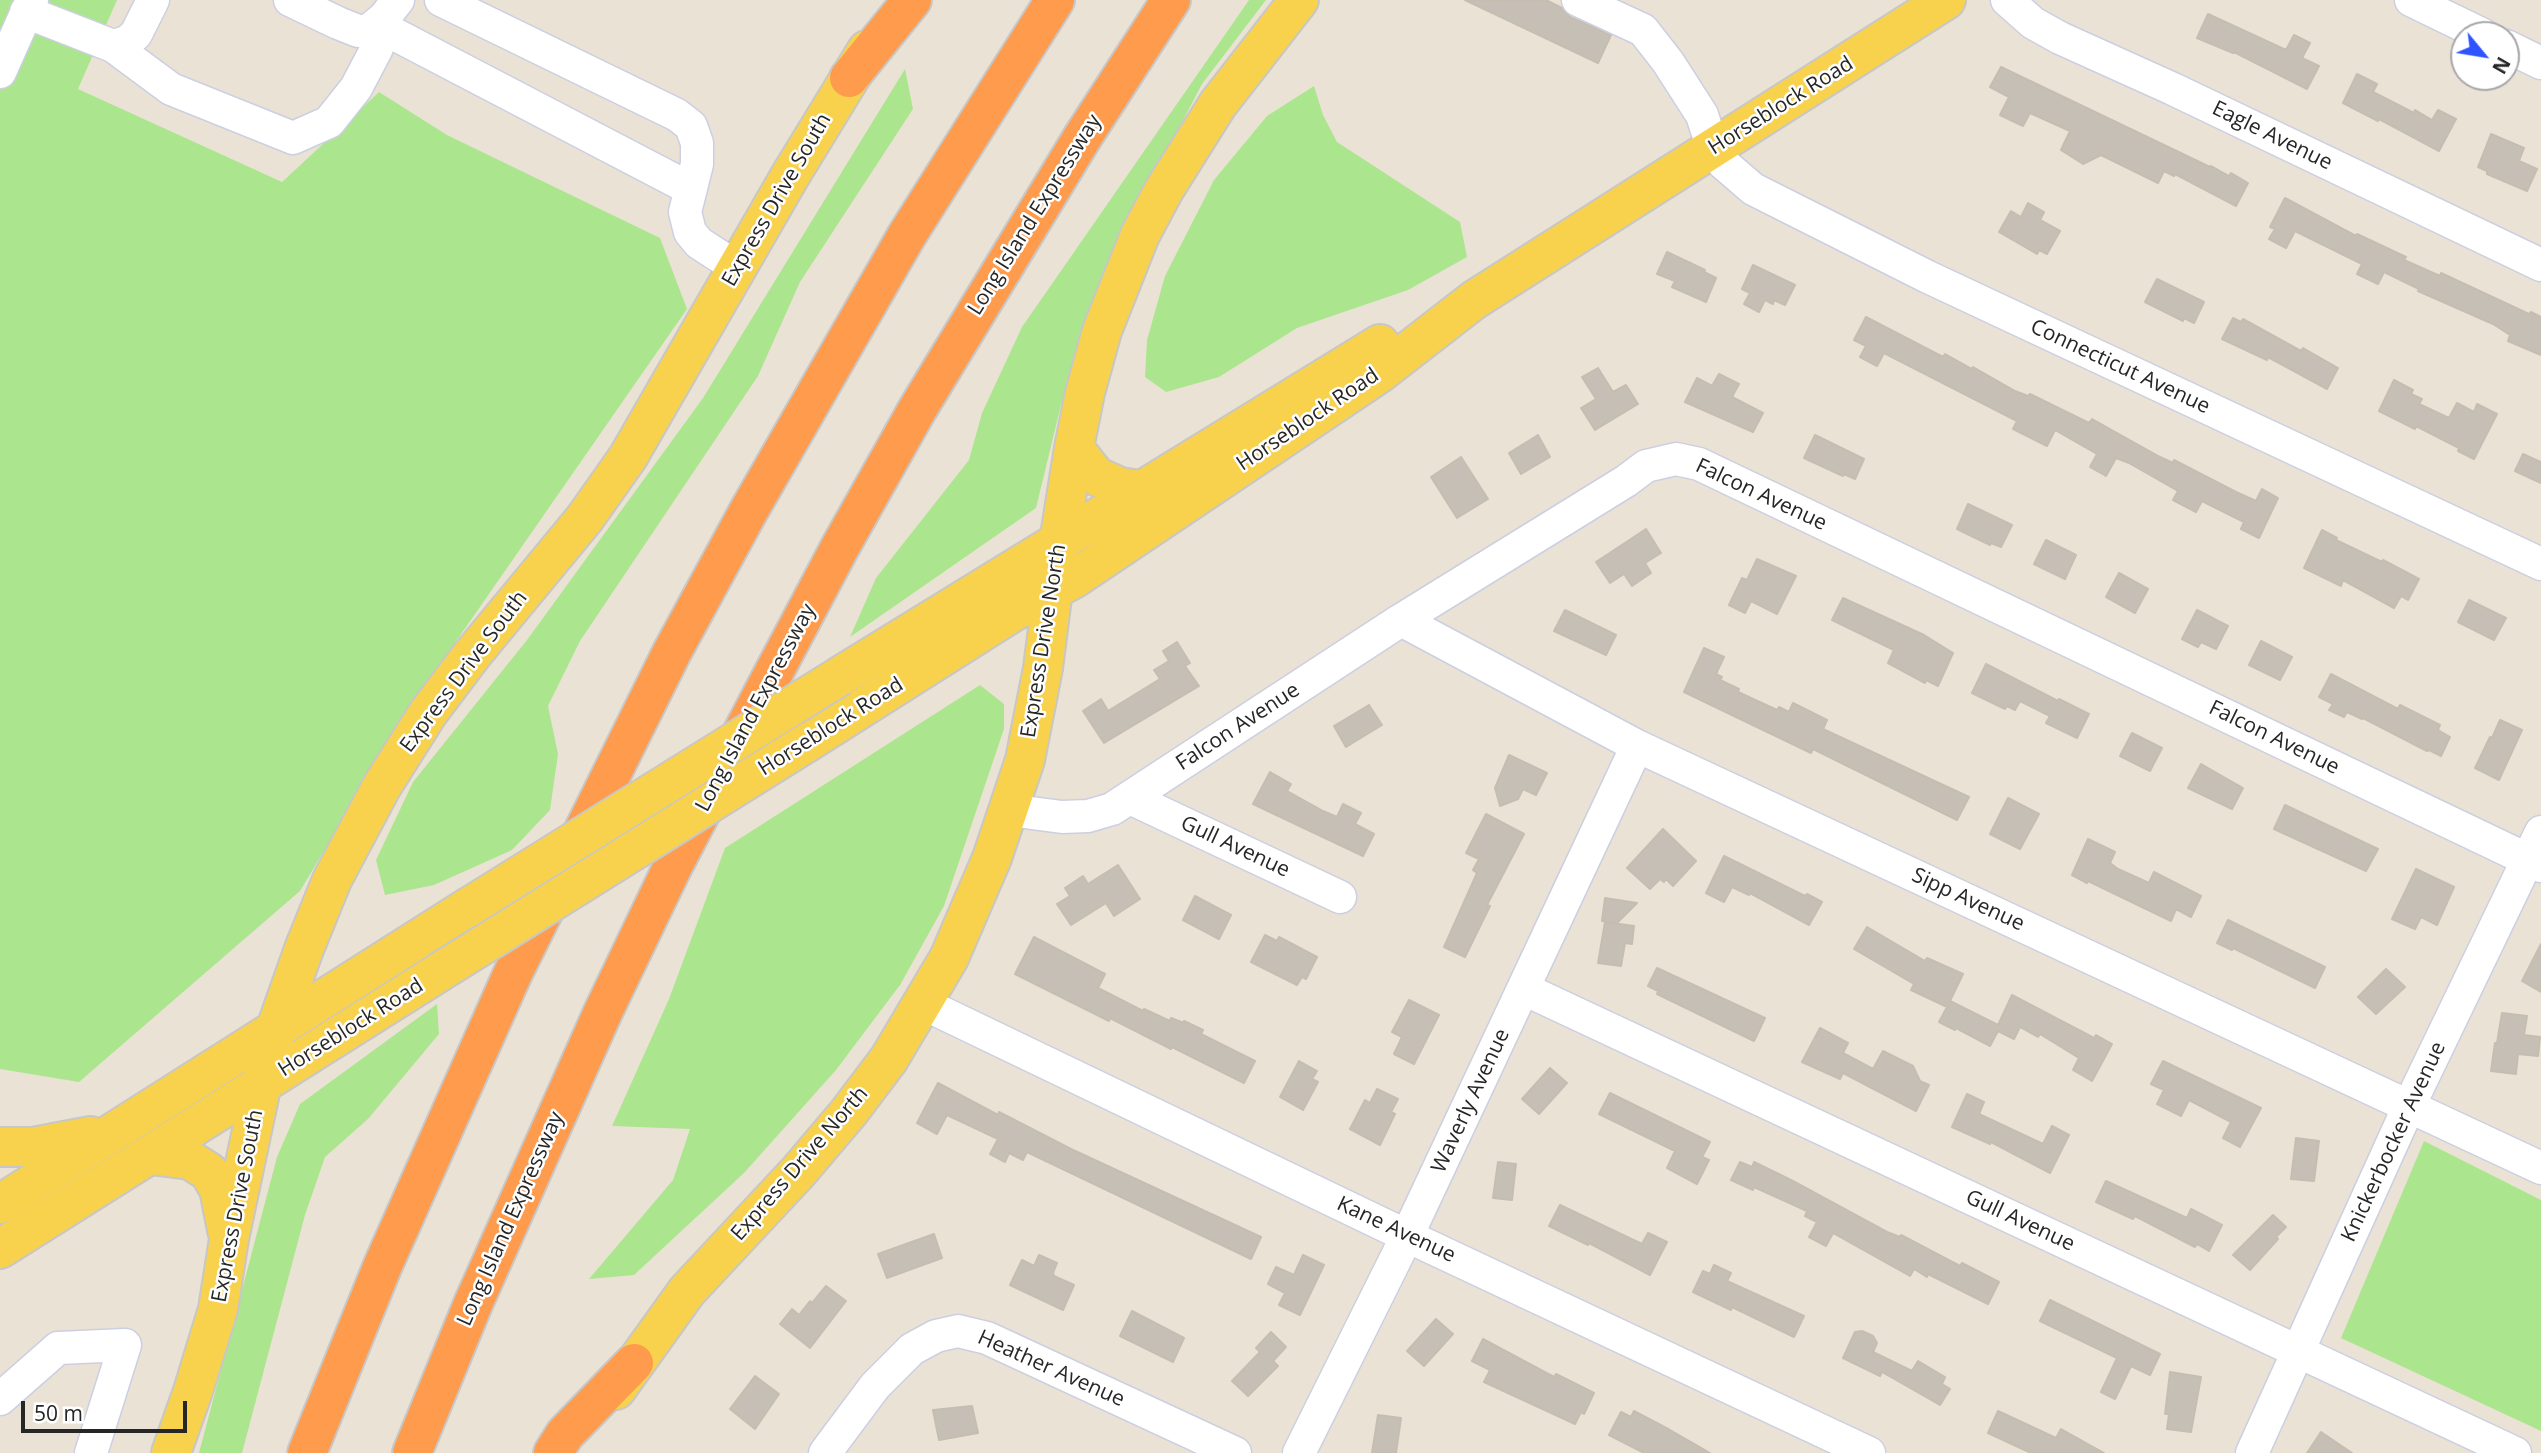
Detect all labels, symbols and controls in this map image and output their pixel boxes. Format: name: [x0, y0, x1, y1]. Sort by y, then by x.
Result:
north arrow: [2450, 21, 2520, 91]
street label: Horseblock Road: [1704, 51, 1858, 161]
text: N: [2486, 52, 2517, 79]
street label: Eagle Avenue: [2208, 96, 2336, 176]
street label: Express Drive South: [717, 109, 837, 291]
street label: Long Island Expressway: [963, 110, 1107, 320]
street label: Connecticut Avenue: [2026, 314, 2214, 420]
street label: Horseblock Road: [1232, 363, 1384, 477]
street label: Falcon Avenue: [1691, 454, 1831, 536]
street label: Express Drive North: [1016, 542, 1072, 740]
street label: Express Drive South: [395, 586, 533, 758]
street label: Long Island Expressway: [690, 600, 822, 816]
street label: Horseblock Road: [754, 672, 908, 782]
street label: Falcon Avenue: [1172, 678, 1304, 776]
street label: Falcon Avenue: [2205, 696, 2343, 780]
street label: Gull Avenue: [1177, 811, 1293, 883]
street label: Sipp Avenue: [1908, 863, 2028, 937]
street label: Horseblock Road: [274, 973, 428, 1083]
street label: Waverly Avenue: [1427, 1025, 1515, 1177]
street label: Knickerbocker Avenue: [2337, 1038, 2451, 1246]
street label: Express Drive North: [726, 1082, 874, 1246]
street label: Express Drive South: [207, 1108, 269, 1304]
street label: Long Island Expressway: [452, 1108, 570, 1330]
street label: Gull Avenue: [1962, 1185, 2078, 1257]
street label: Kane Avenue: [1333, 1192, 1459, 1268]
street label: Heather Avenue: [974, 1325, 1128, 1413]
scale bar: [24, 1386, 191, 1430]
text: 50 m: [34, 1399, 83, 1427]

